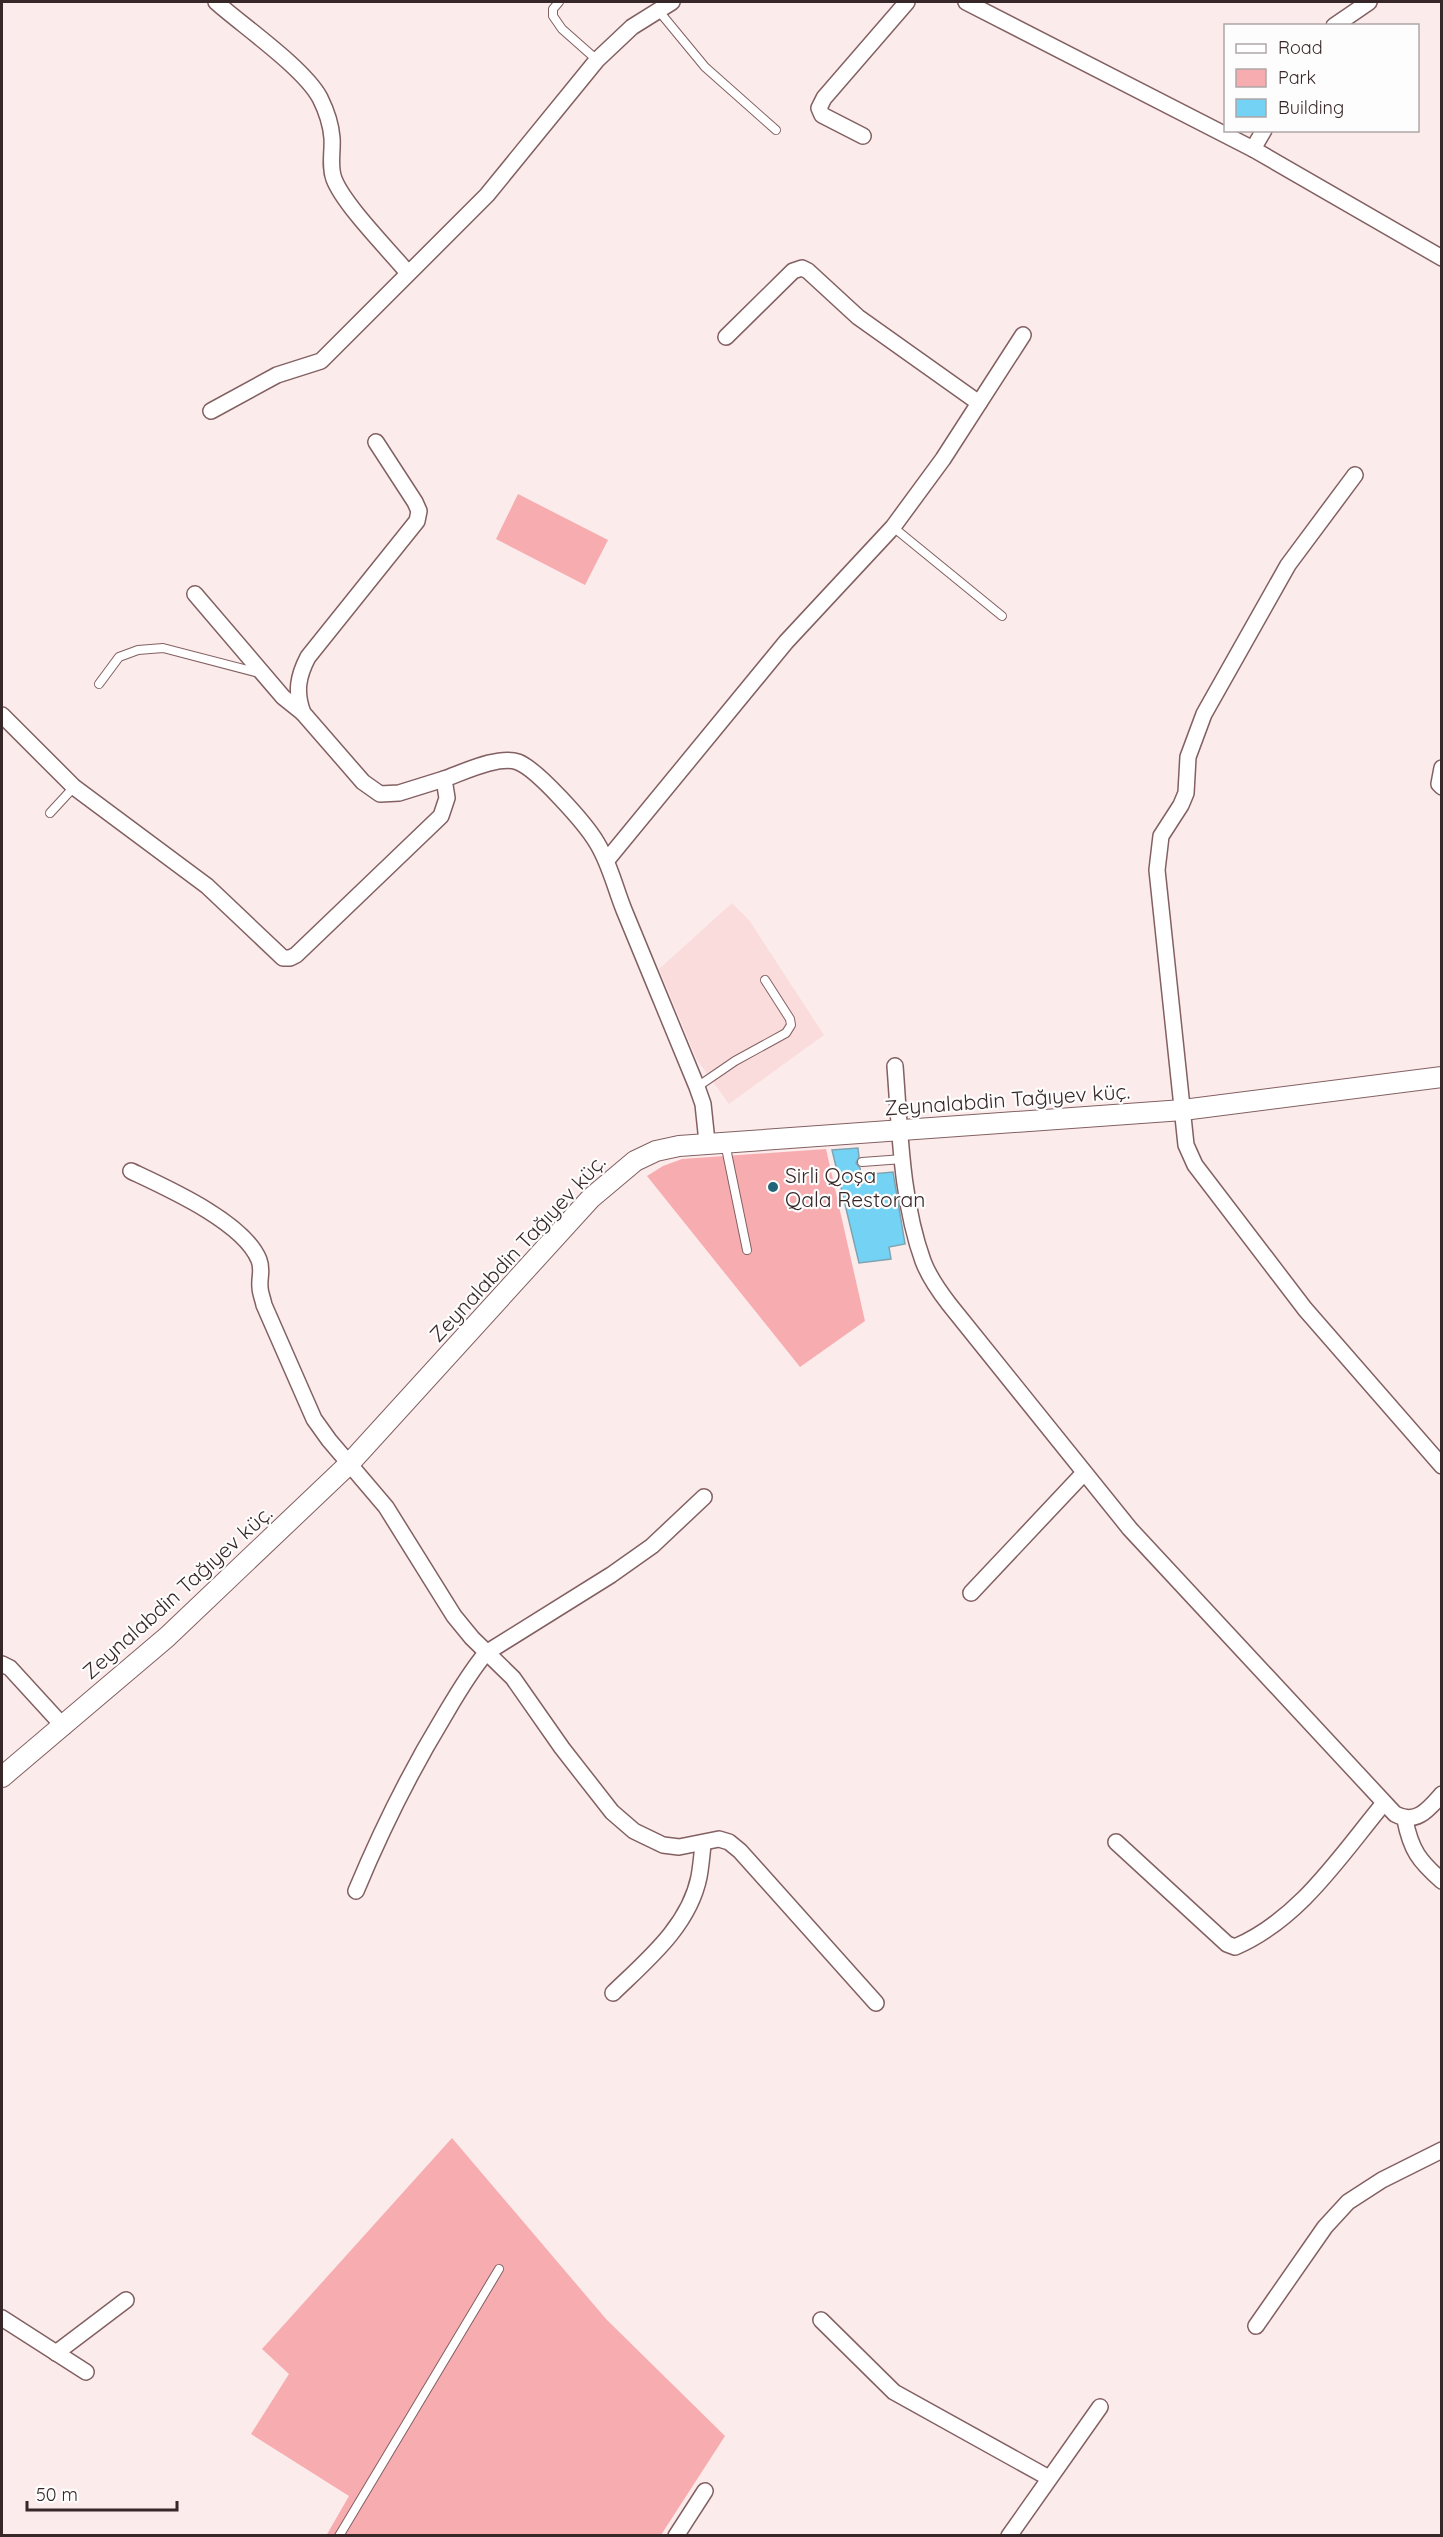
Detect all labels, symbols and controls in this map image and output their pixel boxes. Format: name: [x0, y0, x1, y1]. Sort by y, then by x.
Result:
legend: [1224, 24, 1419, 132]
text: Road: [1278, 36, 1323, 59]
text: Park: [1278, 66, 1316, 89]
text: Building: [1278, 96, 1344, 119]
street label: Zeynalabdin Tağıyev küç.: [883, 1077, 1131, 1121]
street label: Zeynalabdin Tağıyev küç.: [423, 1149, 611, 1347]
place label: Sirli Qoşa Qala Restoran: [785, 1162, 925, 1212]
marker: Sirli Qoşa Qala Restoran: [766, 1180, 780, 1194]
street label: Zeynalabdin Tağıyev küç.: [77, 1500, 277, 1684]
scale bar: [27, 2474, 177, 2512]
text: 50 m: [36, 2483, 78, 2506]

